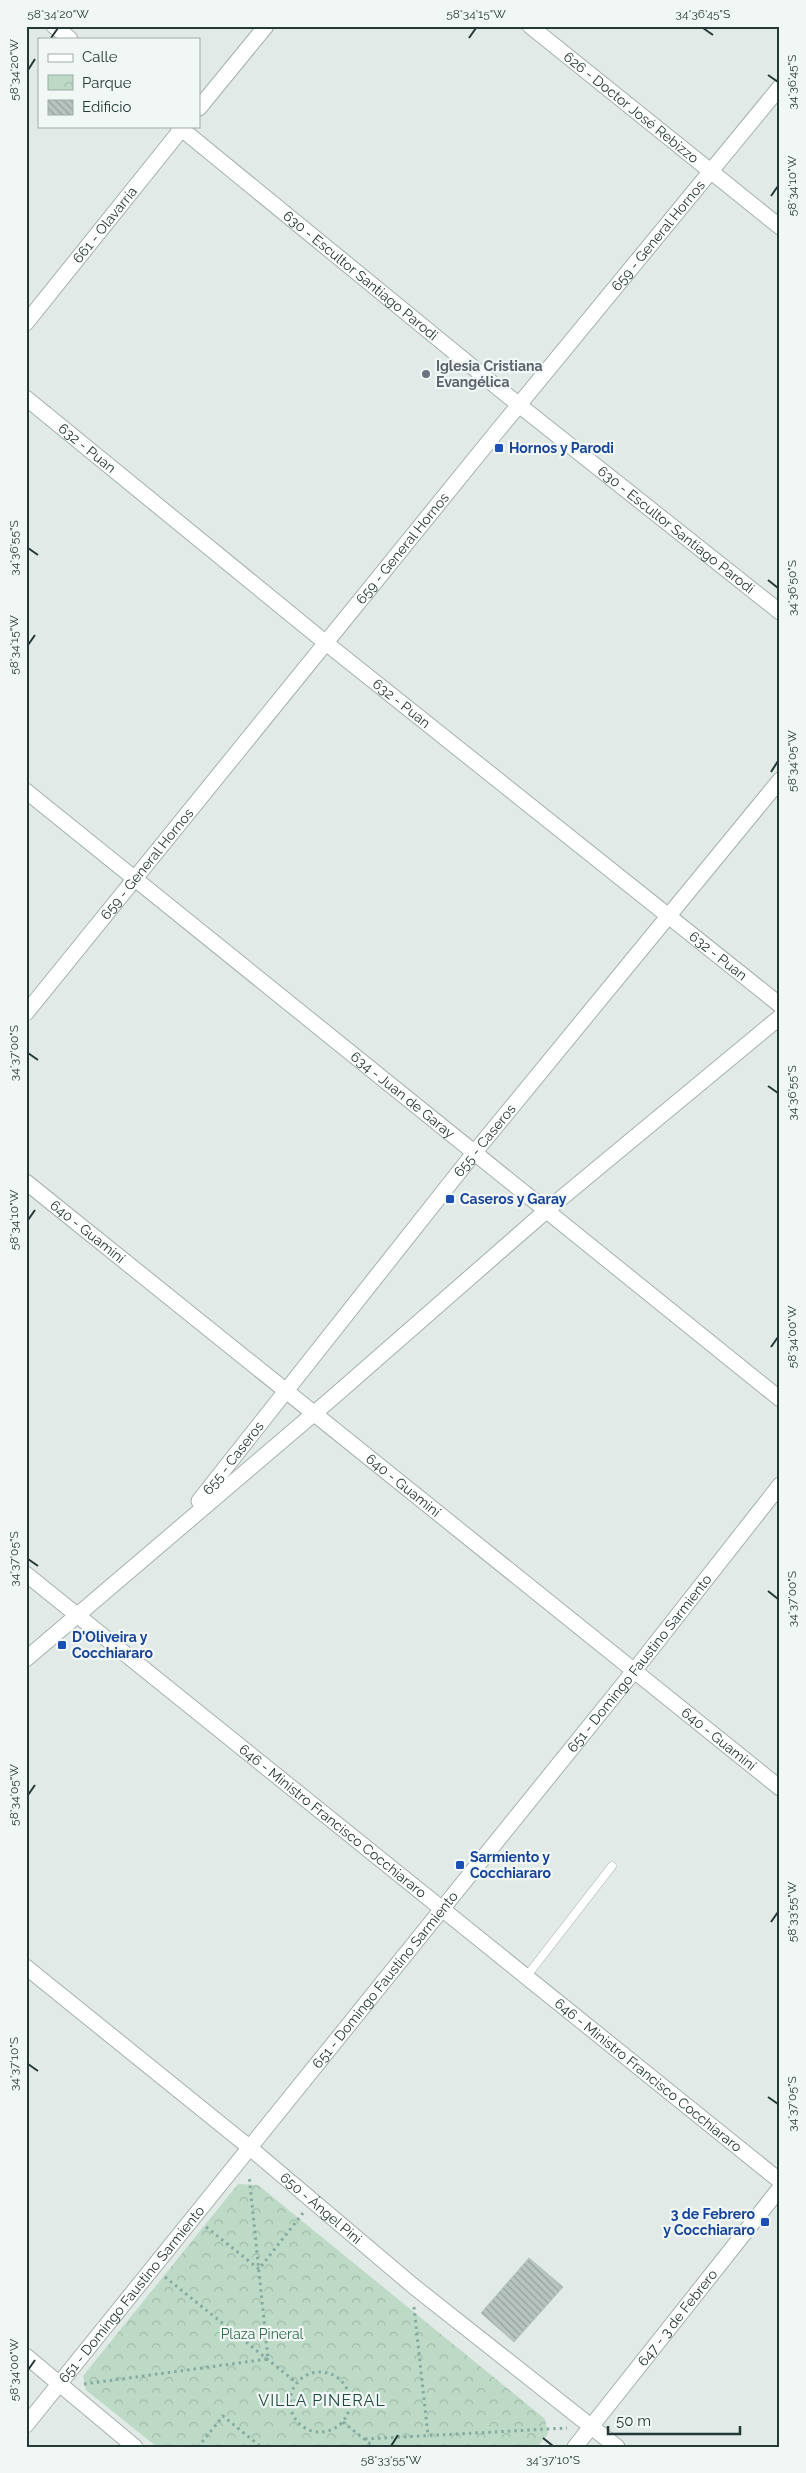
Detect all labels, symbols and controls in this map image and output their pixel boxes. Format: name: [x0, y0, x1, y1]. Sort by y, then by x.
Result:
text: 58°34'20"W: [27, 7, 89, 21]
text: 58°34'15"W: [446, 7, 506, 21]
text: 34°36'45"S: [676, 7, 730, 21]
legend: [38, 38, 200, 128]
text: 58°34'20"W: [7, 39, 21, 101]
text: Calle: [82, 48, 118, 66]
street label: 626 - Doctor José Rebizzo: [561, 48, 702, 166]
text: 34°36'45"S: [785, 55, 799, 109]
text: Parque: [82, 74, 132, 92]
text: Edificio: [82, 98, 132, 116]
text: 58°34'10"W: [785, 155, 799, 216]
street label: 659 - General Hornos: [608, 177, 708, 294]
street label: 661 - Olavarría: [69, 183, 140, 266]
street label: 630 - Escultor Santiago Parodi: [280, 207, 441, 343]
place label: Iglesia Cristiana Evangélica: [436, 358, 542, 390]
marker: Iglesia Cristiana Evangélica: [420, 368, 432, 380]
street label: 632 - Puan: [55, 420, 119, 476]
place label: Hornos y Parodi: [509, 440, 614, 456]
marker: Hornos y Parodi: [493, 442, 505, 454]
street label: 630 - Escultor Santiago Parodi: [595, 463, 757, 596]
street label: 659 - General Hornos: [353, 489, 452, 607]
text: 34°36'55"S: [7, 520, 21, 576]
text: 34°36'50"S: [785, 560, 799, 616]
text: 58°34'15"W: [7, 615, 21, 675]
street label: 632 - Puan: [370, 675, 434, 731]
text: 58°34'05"W: [785, 730, 799, 792]
street label: 659 - General Hornos: [97, 805, 197, 923]
street label: 632 - Puan: [686, 928, 750, 984]
text: 34°37'00"S: [7, 1025, 21, 1081]
street label: 634 - Juan de Garay: [348, 1048, 458, 1142]
text: 34°36'55"S: [785, 1065, 799, 1121]
street label: 655 - Caseros: [450, 1101, 519, 1180]
text: 58°34'10"W: [7, 1189, 21, 1250]
place label: Caseros y Garay: [460, 1191, 567, 1207]
marker: Caseros y Garay: [444, 1193, 456, 1205]
street label: 640 - Guaminí: [47, 1197, 129, 1267]
text: 58°34'00"W: [785, 1305, 799, 1368]
street label: 655 - Caseros: [199, 1418, 267, 1498]
street label: 640 - Guaminí: [363, 1450, 444, 1521]
text: 34°37'05"S: [7, 1531, 21, 1587]
street label: 651 - Domingo Faustino Sarmiento: [564, 1571, 715, 1755]
text: 34°37'00"S: [785, 1571, 799, 1627]
place label: D'Oliveira y Cocchiararo: [72, 1629, 154, 1661]
marker: D'Oliveira y Cocchiararo: [56, 1639, 68, 1651]
street label: 640 - Guaminí: [678, 1704, 760, 1774]
street label: 646 - Ministro Francisco Cocchiararo: [236, 1741, 430, 1901]
text: 58°34'05"W: [7, 1764, 21, 1826]
place label: Sarmiento y Cocchiararo: [470, 1849, 552, 1881]
marker: Sarmiento y Cocchiararo: [454, 1859, 466, 1871]
text: 58°33'55"W: [785, 1881, 799, 1942]
street label: 651 - Domingo Faustino Sarmiento: [309, 1888, 461, 2071]
street label: 646 - Ministro Francisco Cocchiararo: [552, 1995, 745, 2155]
text: 34°37'10"S: [7, 2037, 21, 2091]
text: 34°37'05"S: [785, 2076, 799, 2132]
street label: 650 - Ángel Pini: [277, 2169, 365, 2247]
street label: 651 - Domingo Faustino Sarmiento: [55, 2203, 207, 2386]
place label: 3 de Febrero y Cocchiararo: [663, 2206, 756, 2238]
marker: 3 de Febrero y Cocchiararo: [759, 2216, 771, 2228]
street label: 647 - 3 de Febrero: [634, 2266, 721, 2369]
park label: Plaza Pineral: [221, 2326, 304, 2342]
text: 58°34'00"W: [7, 2338, 21, 2401]
district label: VILLA PINERAL: [258, 2391, 386, 2410]
scale bar: [608, 2403, 741, 2435]
text: 50 m: [616, 2412, 651, 2430]
text: 58°33'55"W: [361, 2453, 422, 2467]
text: 34°37'10"S: [526, 2453, 580, 2467]

